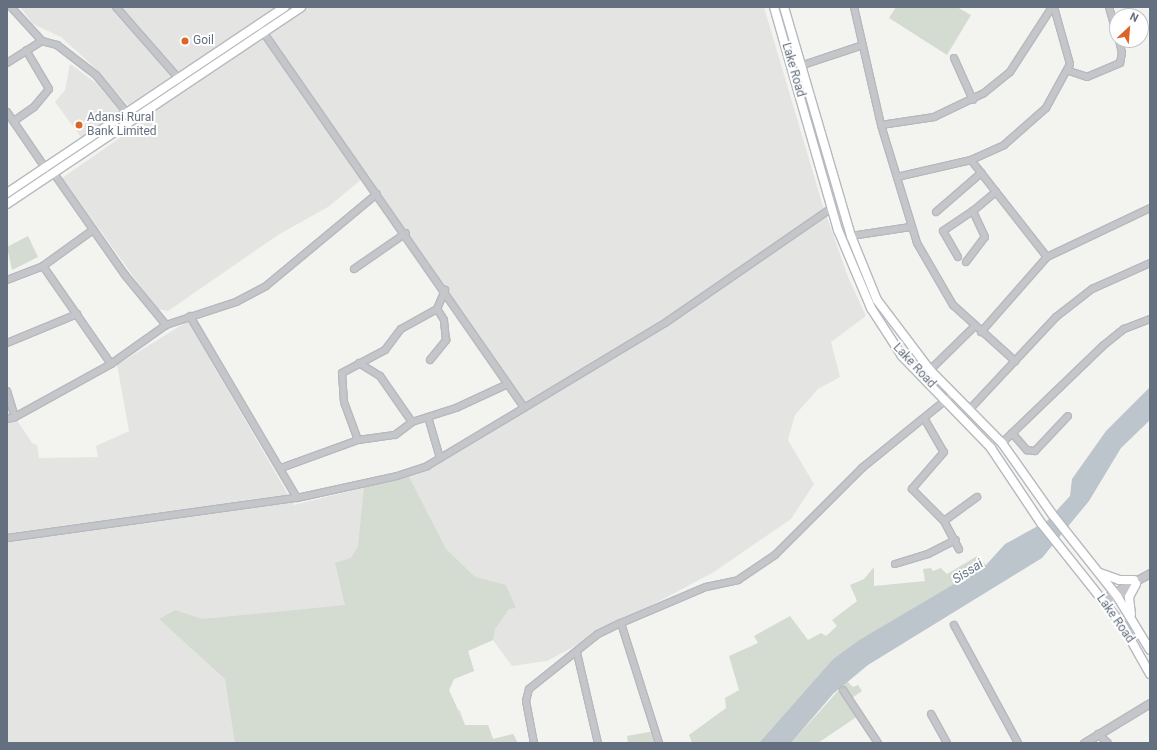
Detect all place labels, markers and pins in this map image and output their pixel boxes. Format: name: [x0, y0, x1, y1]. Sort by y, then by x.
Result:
place label: Goil: [193, 34, 214, 48]
marker: Goil: [180, 36, 190, 46]
place label: Adansi Rural Bank Limited: [87, 111, 157, 139]
marker: Adansi Rural Bank Limited: [74, 120, 84, 130]

